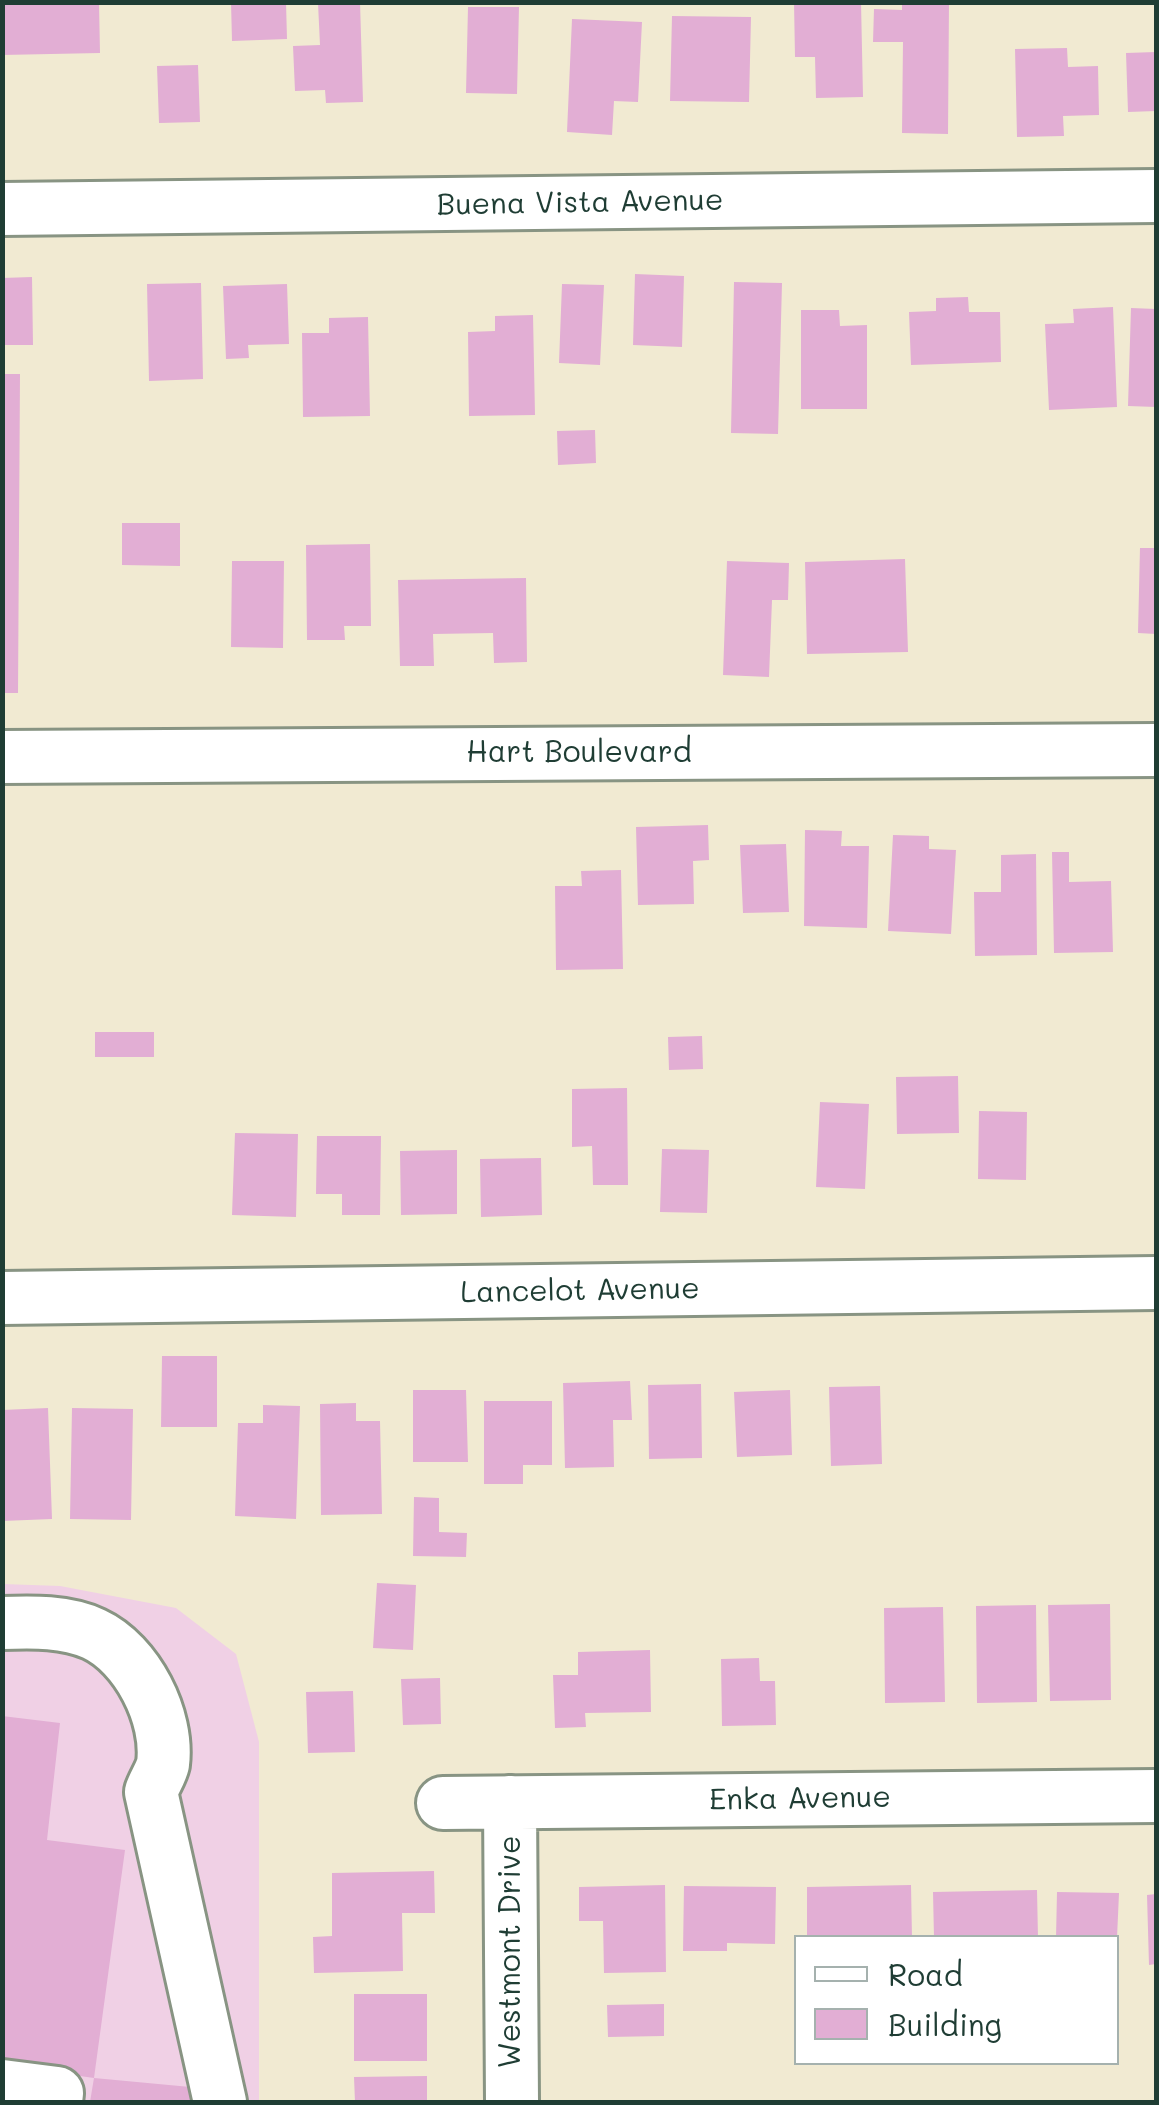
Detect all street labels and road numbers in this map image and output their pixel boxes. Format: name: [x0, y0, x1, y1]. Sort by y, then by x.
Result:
street label: Buena Vista Avenue: [436, 182, 724, 224]
street label: Hart Boulevard: [466, 735, 692, 771]
street label: Lancelot Avenue: [460, 1271, 700, 1311]
street label: Enka Avenue: [709, 1779, 891, 1819]
street label: Westmont Drive: [493, 1835, 529, 2069]

